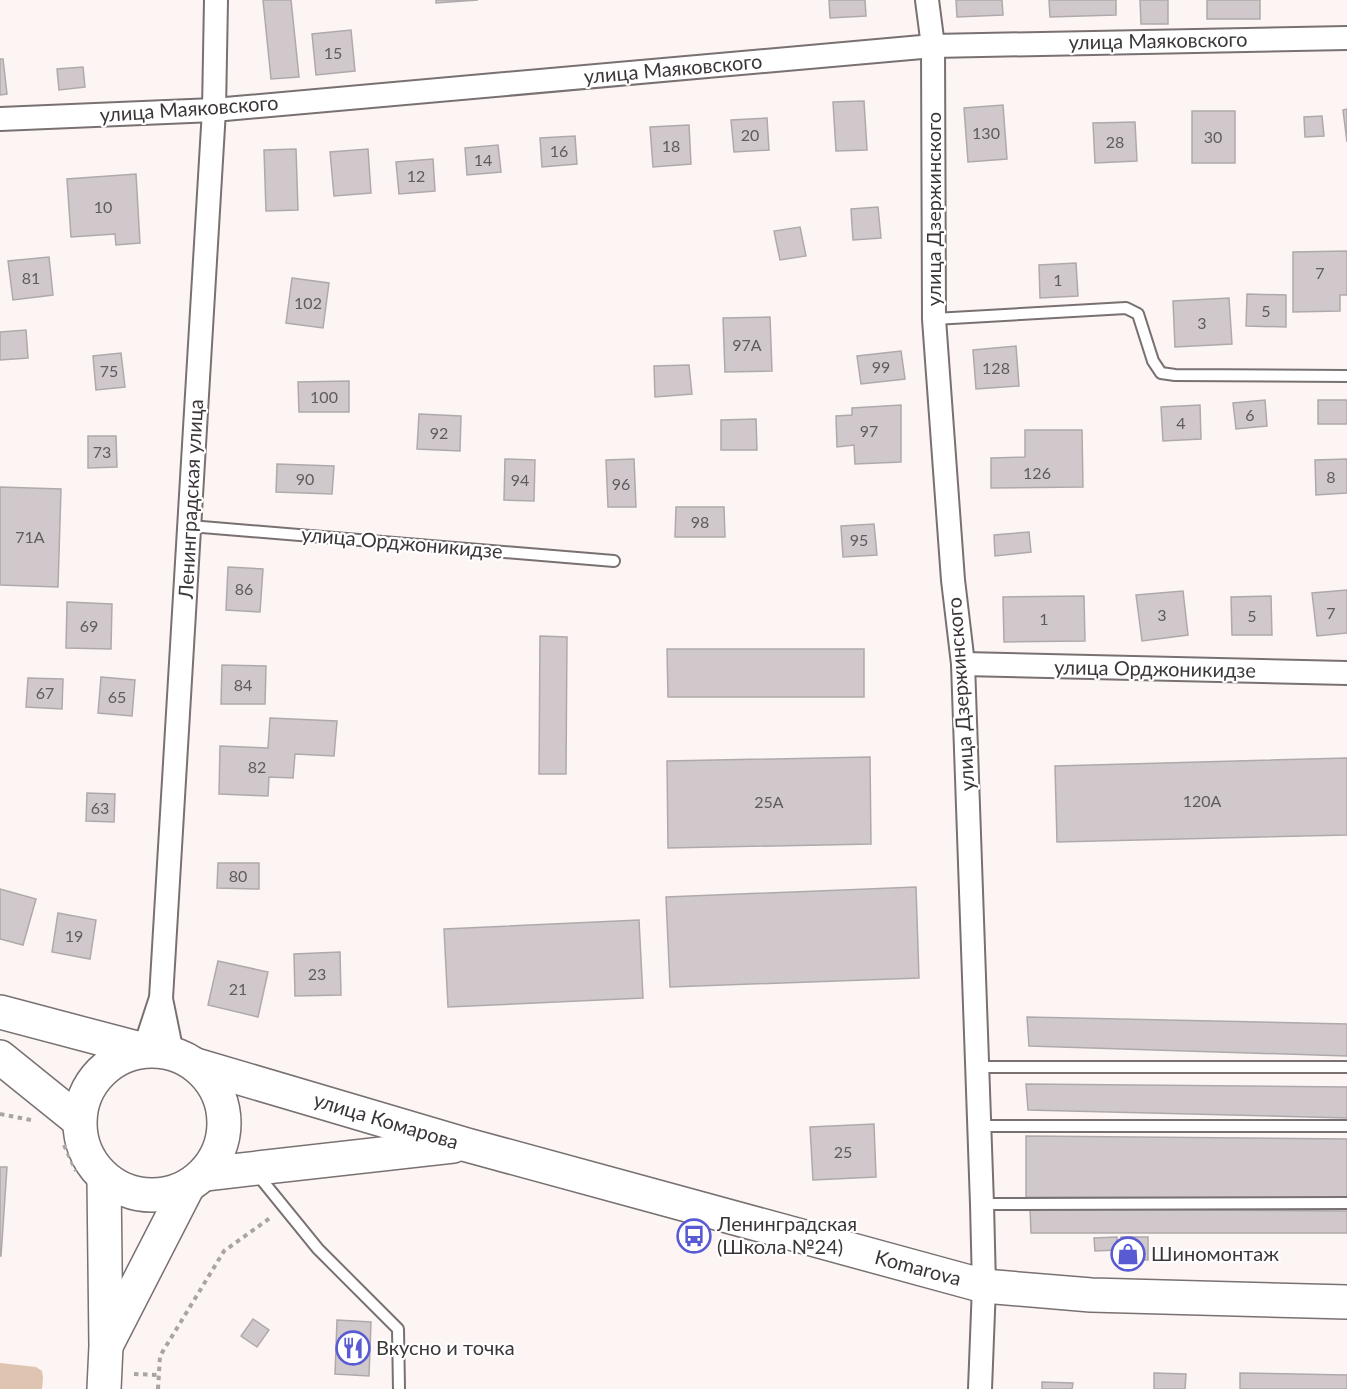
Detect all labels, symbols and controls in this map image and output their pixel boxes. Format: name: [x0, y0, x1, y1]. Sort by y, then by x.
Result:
street label: улица Маяковского: [1068, 26, 1248, 54]
house number: 15: [324, 43, 342, 62]
street label: улица Маяковского: [583, 48, 763, 88]
street label: улица Маяковского: [99, 90, 279, 126]
street label: улица Дзержинского: [921, 112, 945, 306]
house number: 130: [972, 123, 1000, 142]
house number: 20: [741, 125, 759, 144]
house number: 30: [1204, 127, 1222, 146]
house number: 28: [1106, 132, 1124, 151]
house number: 18: [662, 136, 680, 155]
house number: 16: [550, 141, 568, 160]
house number: 14: [474, 150, 492, 169]
house number: 12: [407, 166, 425, 185]
house number: 10: [94, 197, 112, 216]
house number: 7: [1315, 263, 1325, 282]
house number: 81: [22, 268, 40, 287]
house number: 1: [1053, 270, 1063, 289]
house number: 102: [294, 293, 322, 312]
house number: 5: [1261, 301, 1271, 320]
house number: 3: [1197, 313, 1207, 332]
house number: 97А: [732, 335, 762, 354]
house number: 99: [872, 357, 890, 376]
house number: 128: [982, 358, 1010, 377]
house number: 75: [100, 361, 118, 380]
house number: 100: [310, 387, 338, 406]
street label: Ленинградская улица: [173, 399, 207, 600]
house number: 6: [1245, 405, 1255, 424]
house number: 4: [1176, 413, 1186, 432]
house number: 97: [860, 421, 878, 440]
house number: 92: [430, 423, 448, 442]
house number: 73: [93, 442, 111, 461]
house number: 126: [1023, 463, 1051, 482]
house number: 8: [1326, 467, 1336, 486]
house number: 90: [296, 469, 314, 488]
house number: 94: [511, 470, 529, 489]
house number: 96: [612, 474, 630, 493]
house number: 98: [691, 512, 709, 531]
street label: улица Орджоникидзе: [300, 521, 504, 563]
house number: 71А: [15, 527, 45, 546]
house number: 95: [850, 530, 868, 549]
house number: 86: [235, 579, 253, 598]
street label: улица Дзержинского: [941, 596, 979, 792]
house number: 7: [1326, 603, 1336, 622]
house number: 3: [1157, 605, 1167, 624]
house number: 5: [1247, 606, 1257, 625]
house number: 1: [1039, 609, 1049, 628]
house number: 69: [80, 616, 98, 635]
street label: улица Орджоникидзе: [1054, 654, 1256, 682]
house number: 84: [234, 675, 252, 694]
house number: 67: [36, 683, 54, 702]
house number: 65: [108, 687, 126, 706]
house number: 82: [248, 757, 266, 776]
house number: 120А: [1183, 791, 1222, 810]
house number: 25А: [754, 792, 784, 811]
house number: 63: [91, 798, 109, 817]
house number: 80: [229, 866, 247, 885]
house number: 19: [65, 926, 83, 945]
house number: 23: [308, 964, 326, 983]
house number: 21: [229, 979, 247, 998]
street label: улица Комарова: [311, 1087, 462, 1153]
house number: 25: [834, 1142, 852, 1161]
place label: Ленинградская (Школа №24): [716, 1211, 857, 1258]
bus stop icon: Ленинградская (Школа №24): [676, 1218, 712, 1254]
shop icon: Шиномонтаж: [1110, 1236, 1146, 1272]
place label: Шиномонтаж: [1151, 1241, 1279, 1265]
street label: Komarova: [873, 1244, 964, 1290]
restaurant icon: Вкусно и точка: [335, 1330, 371, 1366]
place label: Вкусно и точка: [376, 1335, 515, 1359]

